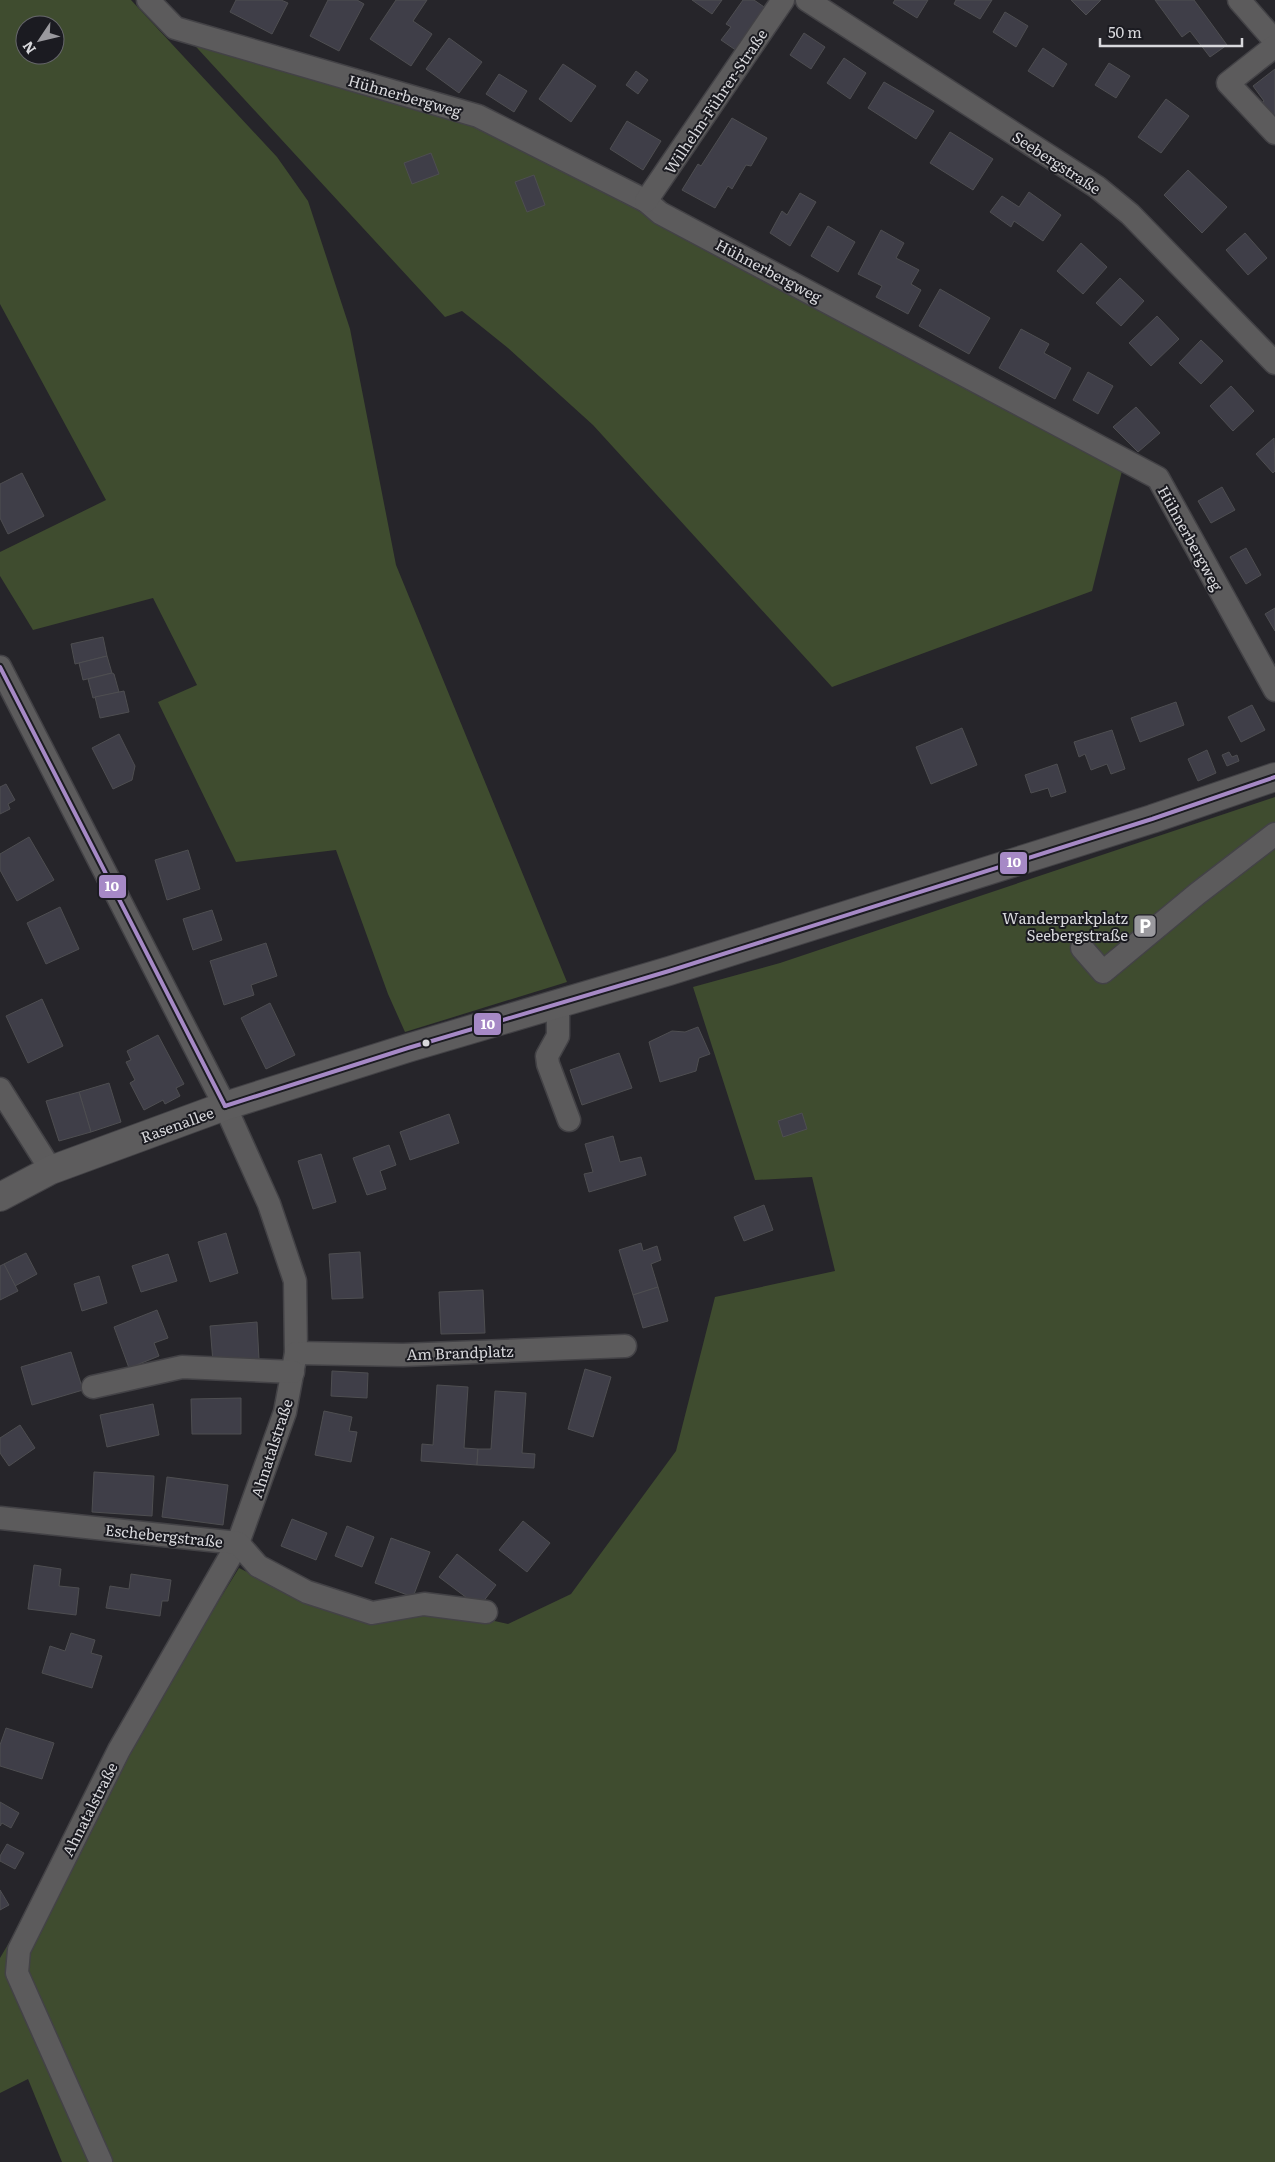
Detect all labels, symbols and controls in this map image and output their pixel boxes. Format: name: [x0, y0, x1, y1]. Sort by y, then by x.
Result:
north arrow: [15, 15, 65, 65]
scale bar: [1100, 15, 1242, 47]
text: 50 m: [1108, 20, 1142, 43]
street label: Wilhelm-Führer-Straße: [658, 24, 772, 178]
text: N: [17, 37, 40, 59]
street label: Hühnerbergweg: [346, 68, 465, 122]
street label: Seebergstraße: [1008, 125, 1106, 199]
street label: Hühnerbergweg: [712, 232, 827, 308]
street label: Hühnerbergweg: [1153, 481, 1230, 595]
line badge: 10: [999, 851, 1028, 875]
text: 10: [1007, 851, 1022, 871]
line badge: 10: [98, 874, 127, 899]
text: 10: [105, 875, 120, 895]
place label: Wanderparkplatz Seebergstraße: [1002, 906, 1128, 946]
parking icon: Wanderparkplatz Seebergstraße: [1132, 913, 1158, 939]
line badge: 10: [473, 1012, 502, 1036]
text: 10: [481, 1013, 496, 1033]
unlabelled marker: [421, 1038, 431, 1048]
street label: Rasenallee: [137, 1100, 217, 1148]
street label: Am Brandplatz: [406, 1339, 514, 1365]
street label: Ahnatalstraße: [244, 1395, 298, 1500]
street label: Eschebergstraße: [104, 1517, 224, 1553]
street label: Ahnatalstraße: [55, 1758, 123, 1860]

